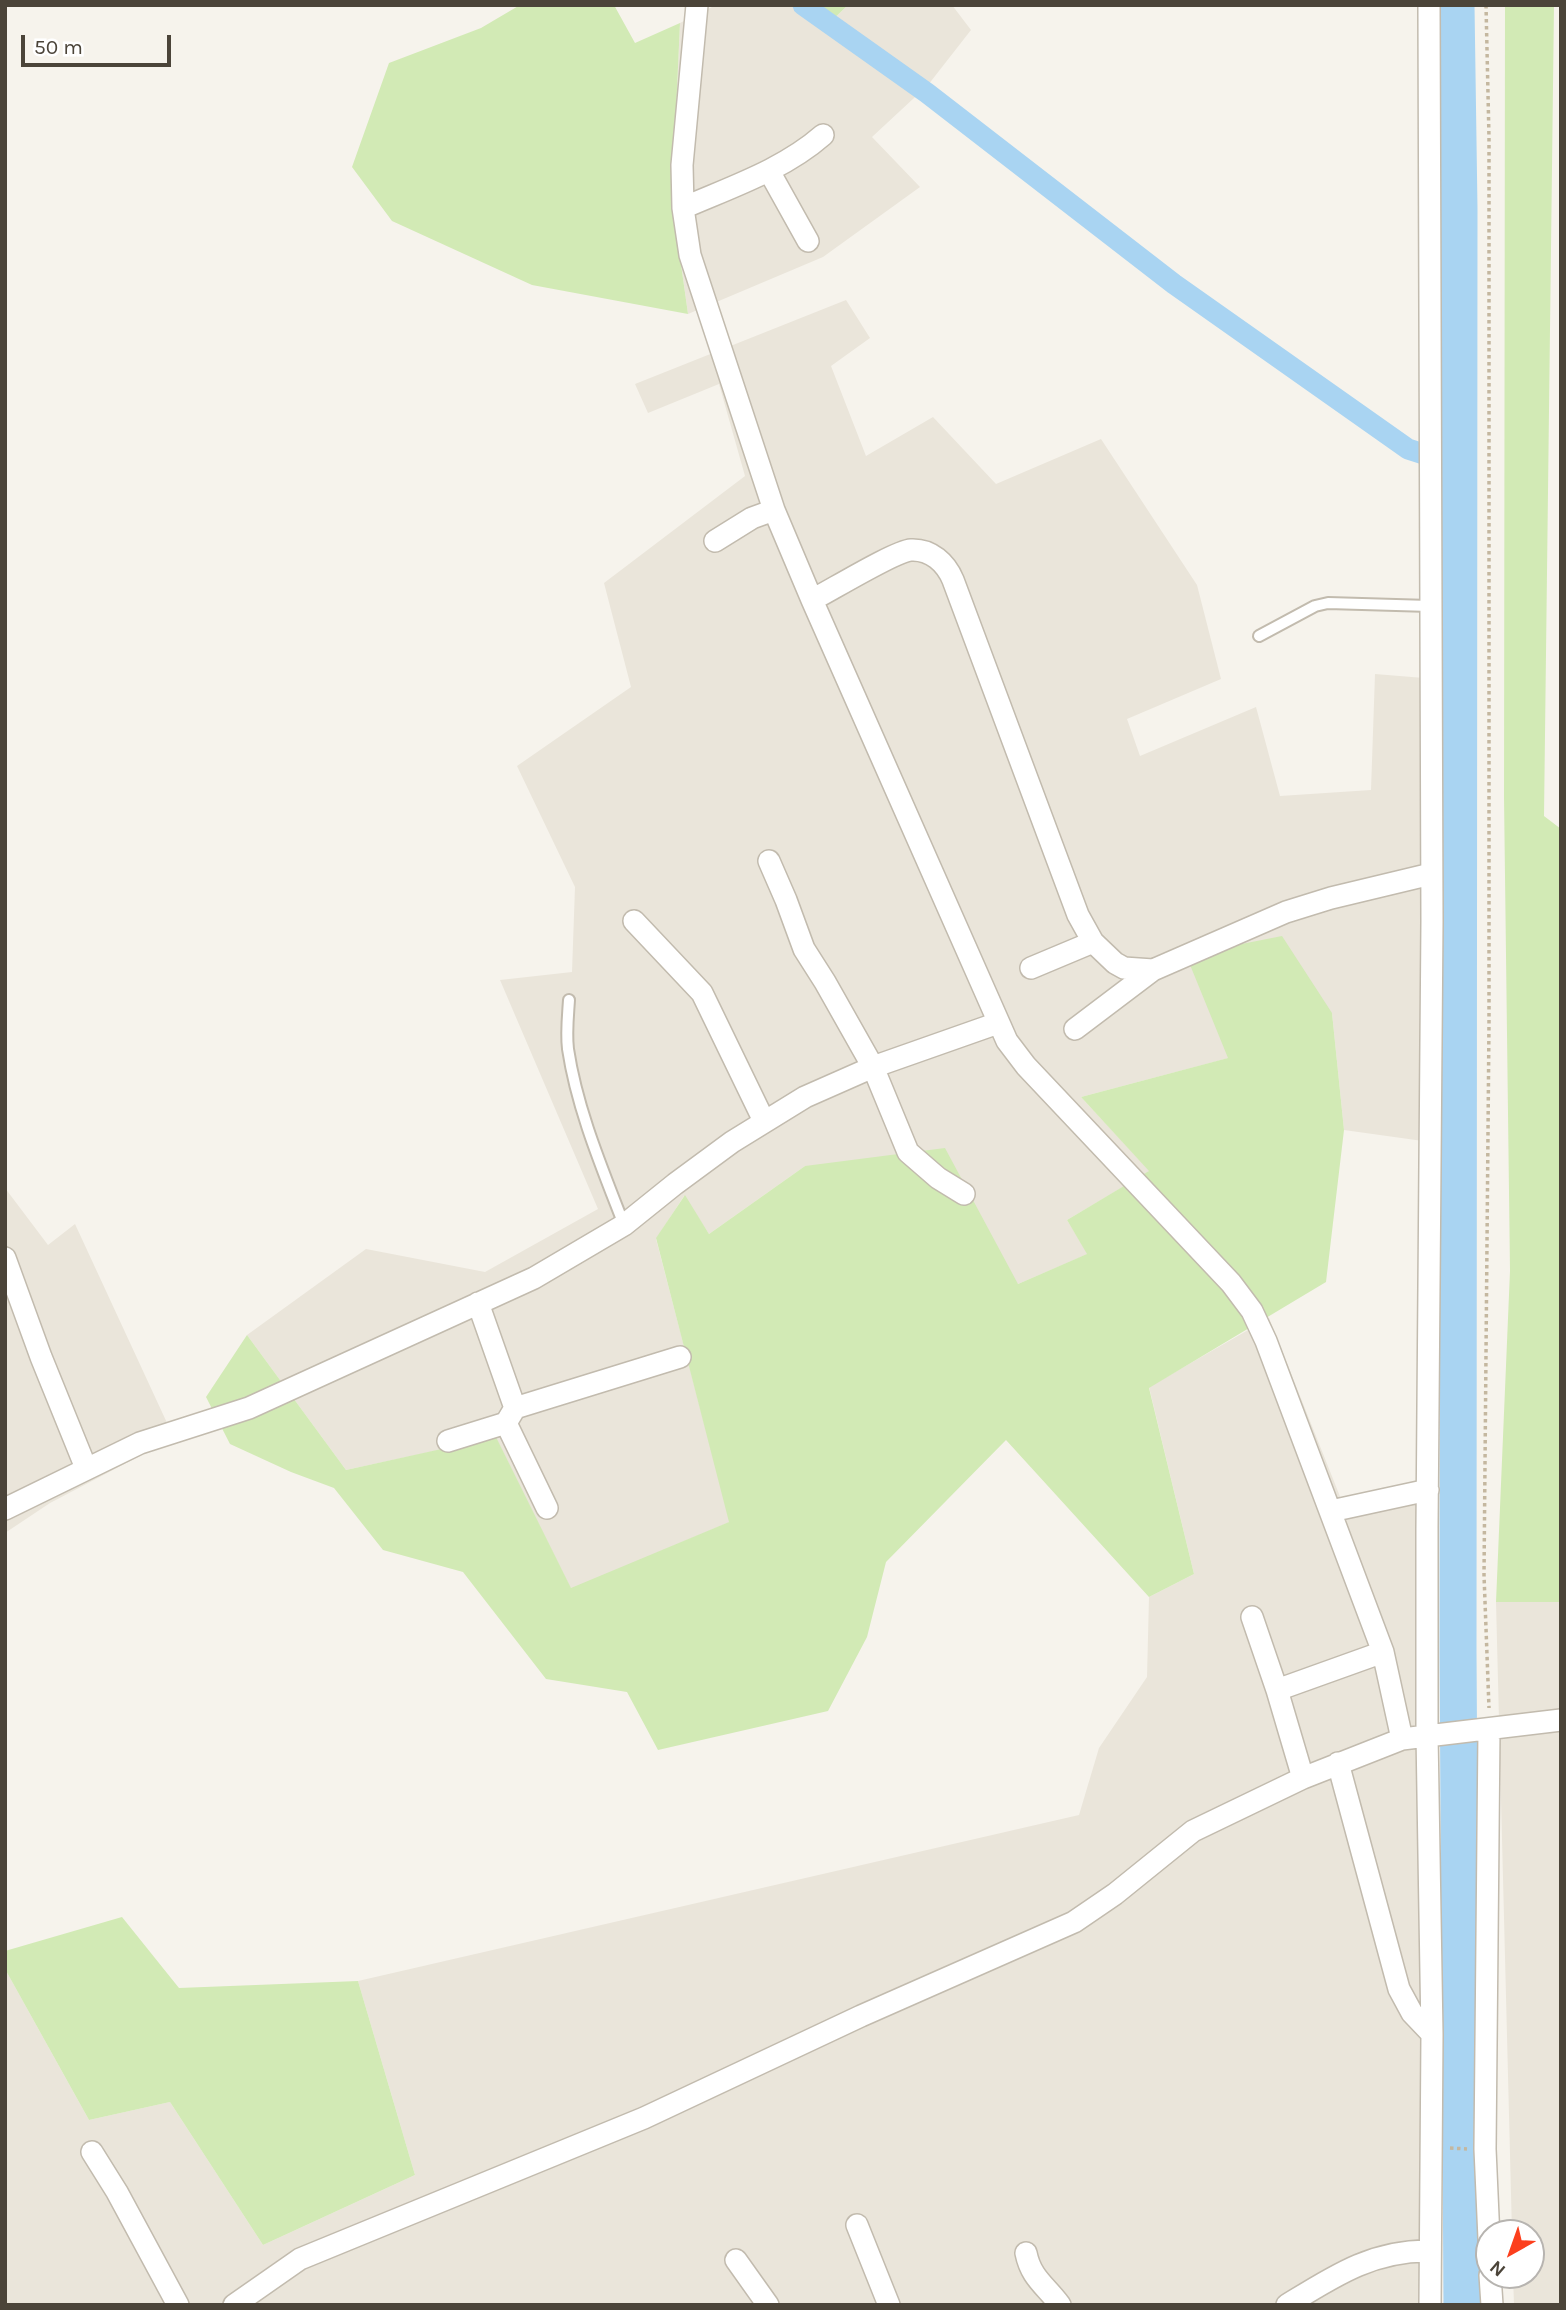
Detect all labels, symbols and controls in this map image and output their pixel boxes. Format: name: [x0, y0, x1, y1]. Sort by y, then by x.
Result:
scale bar: [24, 21, 175, 65]
text: 50 m: [34, 35, 83, 59]
north arrow: [1475, 2219, 1545, 2289]
text: N: [1485, 2256, 1510, 2281]

